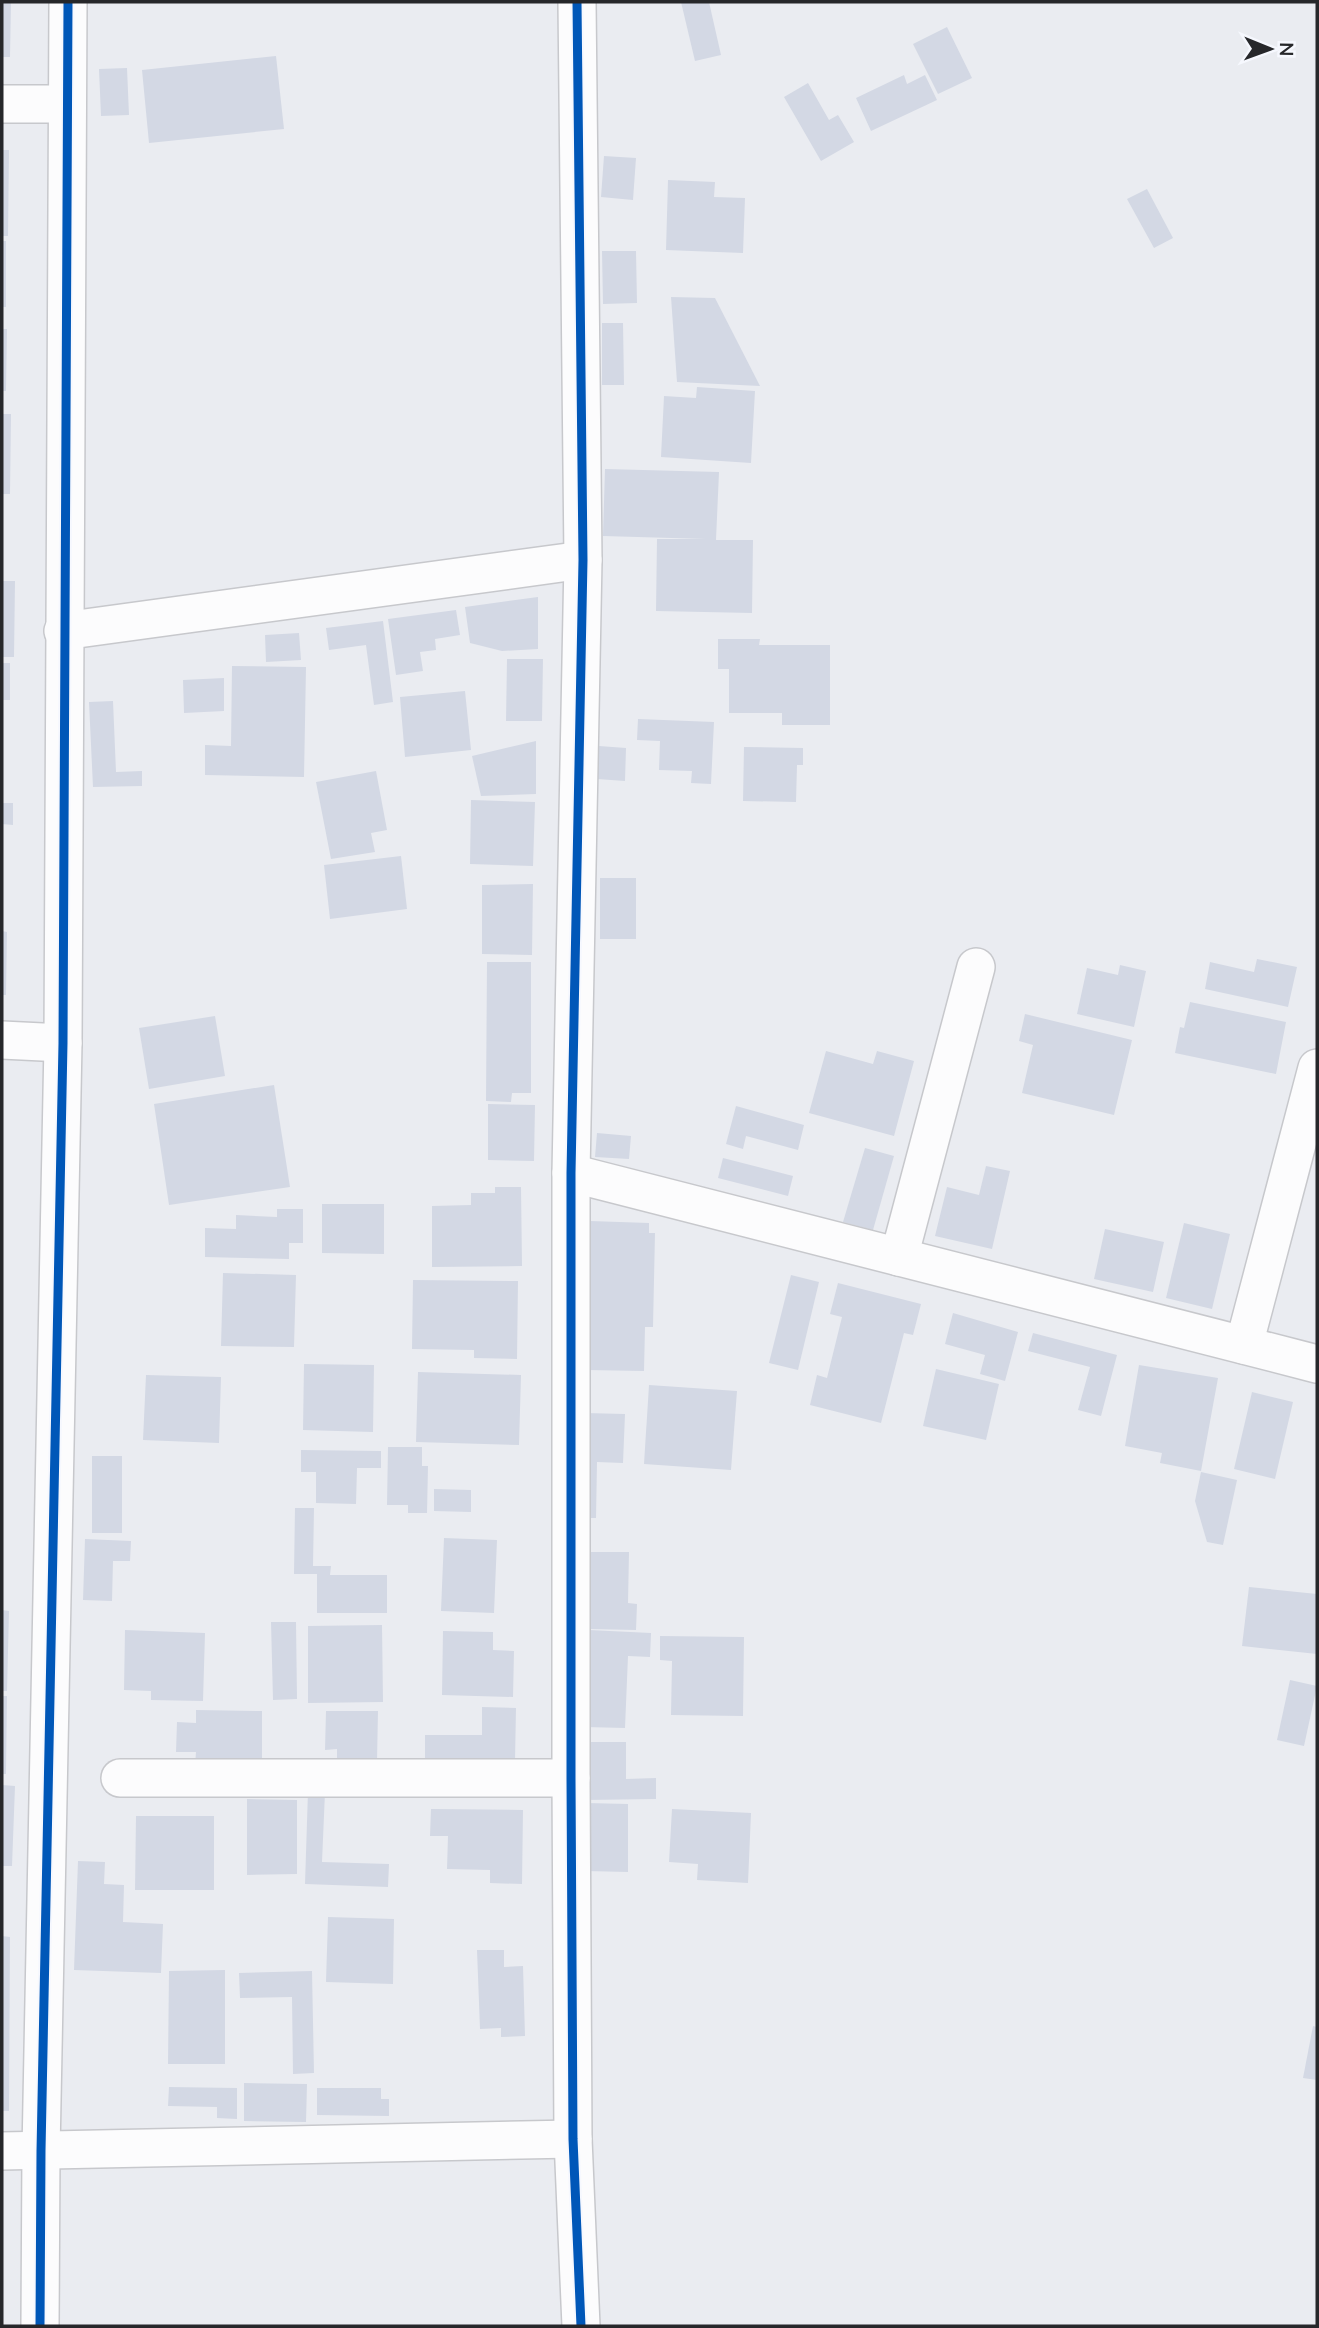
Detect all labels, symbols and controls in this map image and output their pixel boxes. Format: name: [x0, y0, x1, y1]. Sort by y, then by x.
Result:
north arrow: [1235, 14, 1305, 84]
text: N: [1275, 42, 1299, 57]

